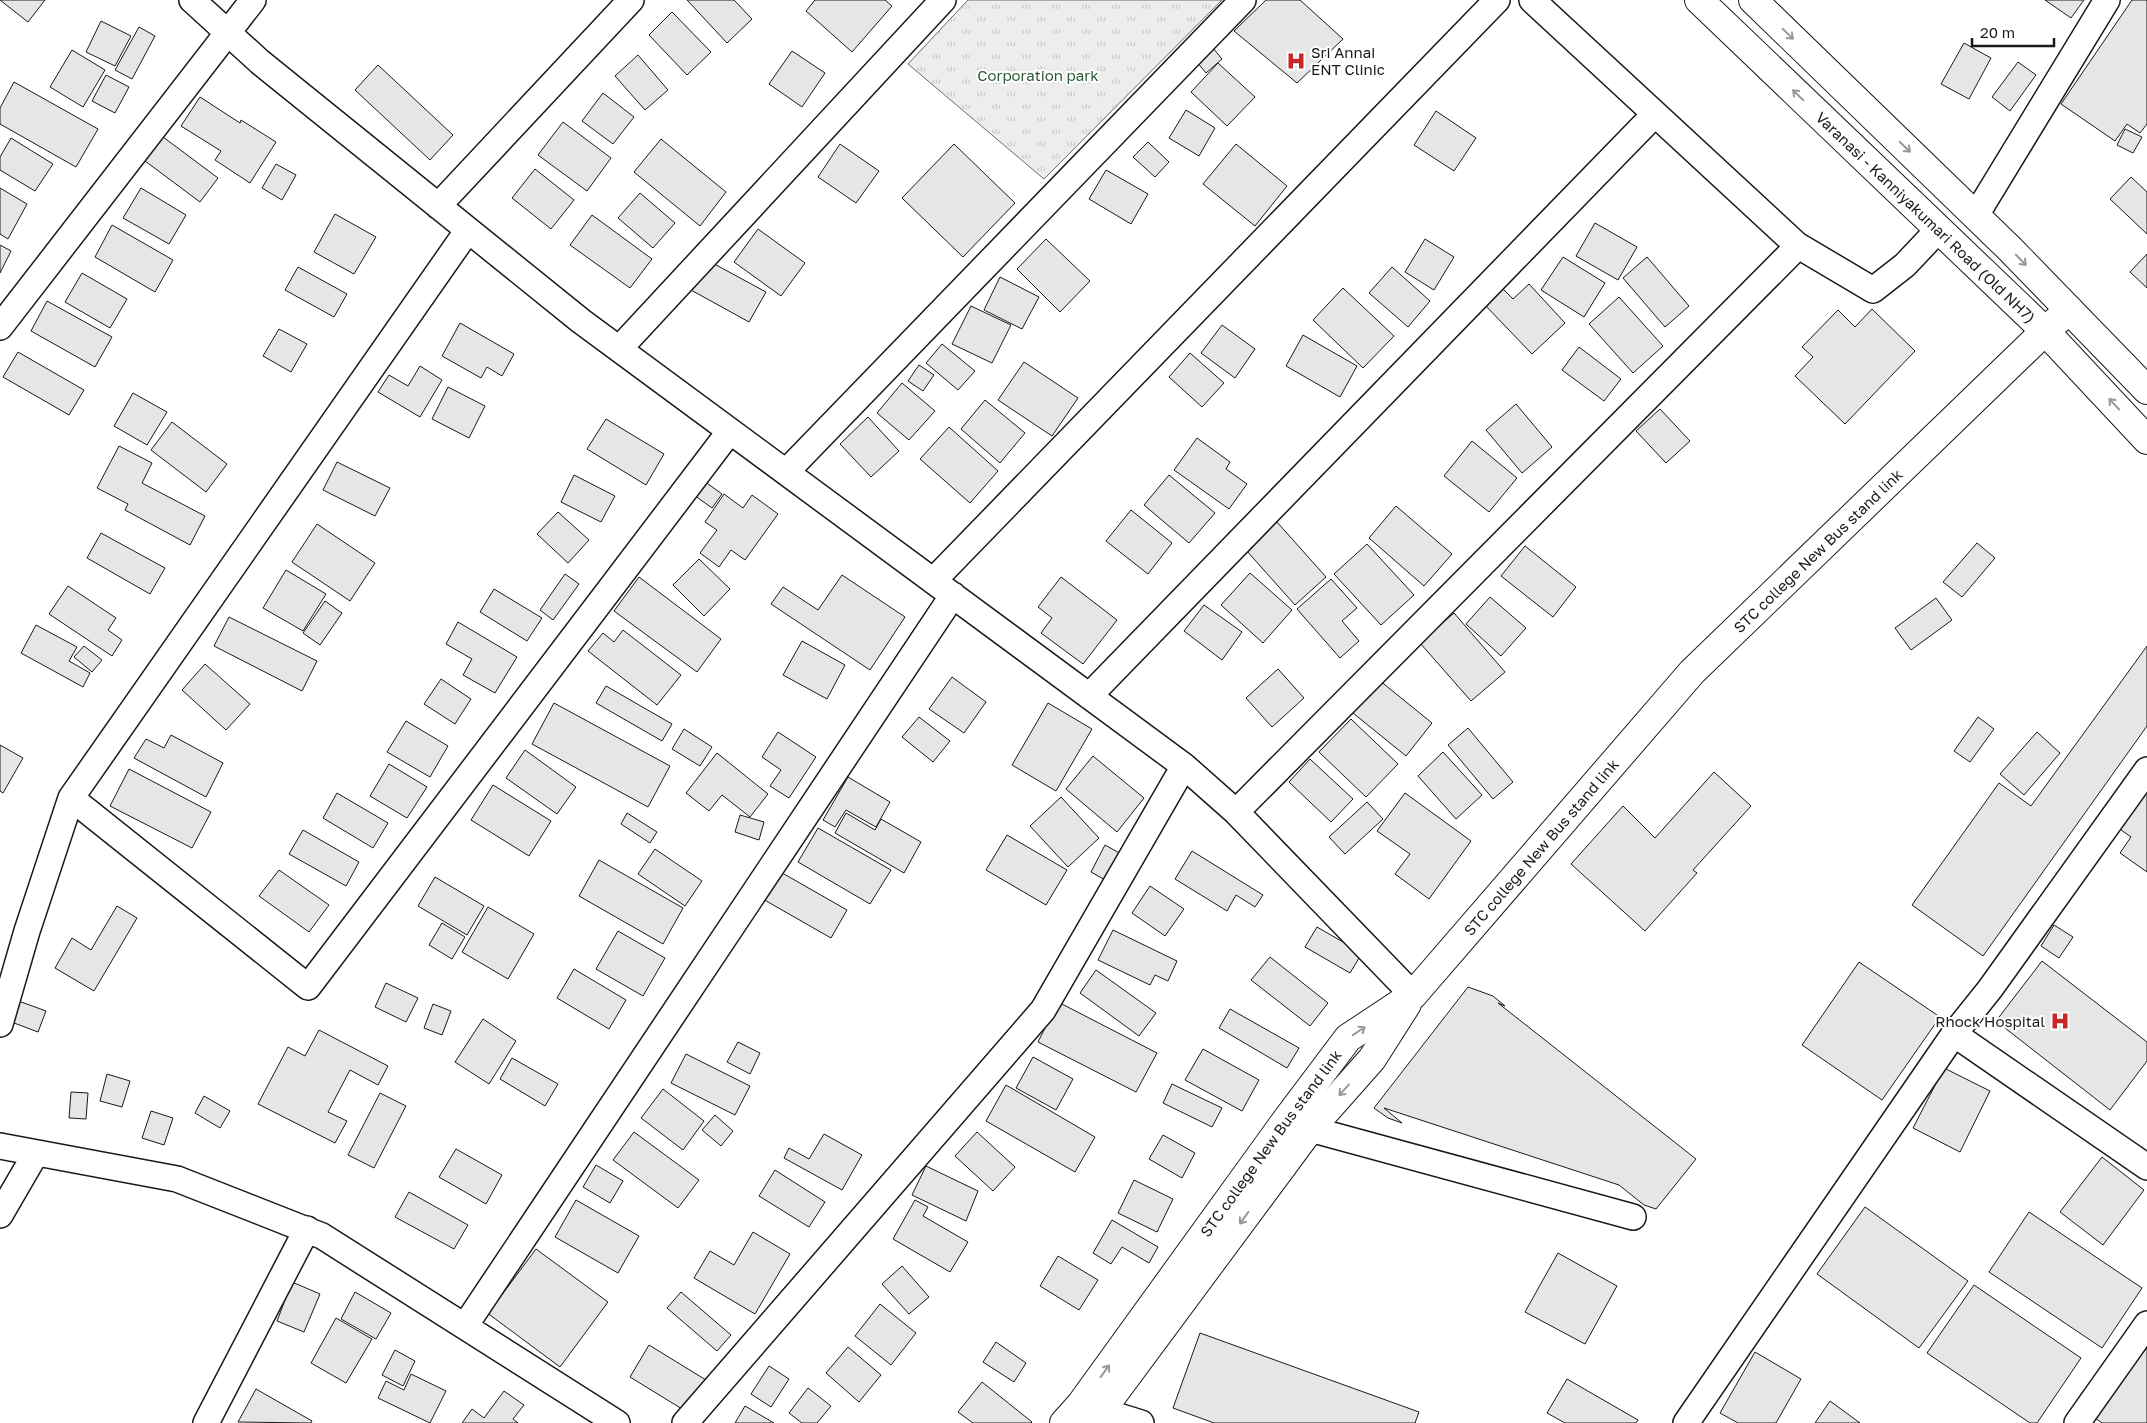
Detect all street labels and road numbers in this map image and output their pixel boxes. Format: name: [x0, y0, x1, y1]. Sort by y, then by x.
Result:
street label: Varanasi - Kanniyakumari Road (Old NH7): [1812, 108, 2039, 326]
street label: STC college New Bus stand link: [1730, 465, 1906, 636]
street label: STC college New Bus stand link: [1460, 755, 1622, 939]
street label: STC college New Bus stand link: [1196, 1046, 1345, 1240]

